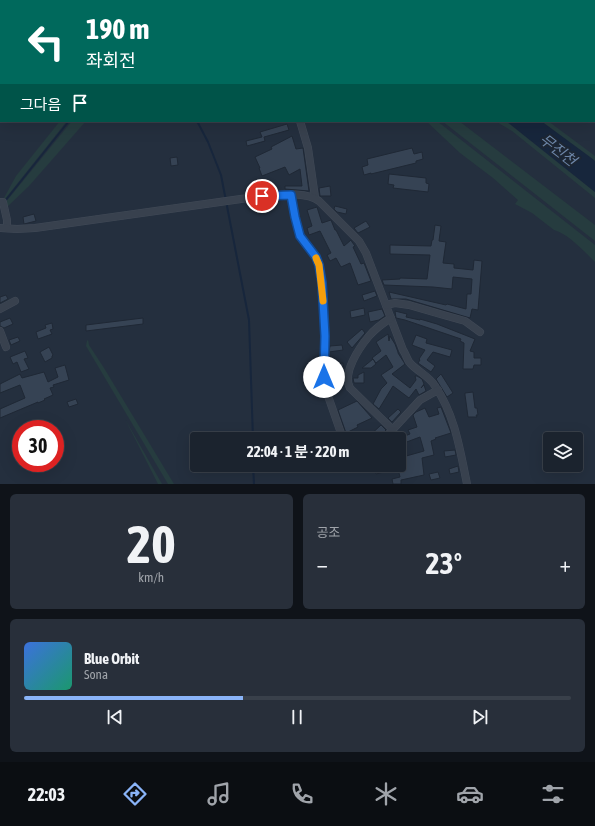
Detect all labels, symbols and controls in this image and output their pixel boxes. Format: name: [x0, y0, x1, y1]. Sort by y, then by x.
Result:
text: 190 m: [86, 13, 149, 45]
icon: left: [20, 16, 72, 68]
text: 좌회전: [86, 50, 136, 71]
icon: arrive: [69, 92, 91, 114]
text: 그다음: [20, 96, 61, 113]
water label: 무진천: [537, 130, 582, 170]
pin: [245, 179, 279, 213]
icon: arrive: [251, 185, 273, 207]
position arrow: [303, 356, 345, 398]
speed limit sign: 30: [12, 420, 64, 472]
map controls: [543, 432, 583, 472]
button: layers: [543, 432, 583, 472]
text: 22:04 · 1 분 · 220 m: [247, 443, 349, 460]
text: 20: [127, 514, 176, 574]
text: 공조: [317, 525, 340, 540]
text: 23°: [426, 546, 462, 580]
text: −: [317, 551, 328, 577]
text: +: [560, 551, 571, 577]
text: km/h: [138, 570, 164, 585]
text: Blue Orbit: [84, 650, 139, 667]
text: Sona: [84, 667, 108, 682]
icon: previous: [104, 706, 126, 728]
icon: pause: [286, 706, 308, 728]
icon: next: [469, 706, 491, 728]
icon: directions: [121, 780, 149, 808]
icon: music: [205, 780, 233, 808]
icon: phone: [288, 780, 316, 808]
icon: climate: [372, 780, 400, 808]
icon: car: [456, 780, 484, 808]
icon: filters: [539, 780, 567, 808]
text: 22:03: [28, 784, 65, 805]

